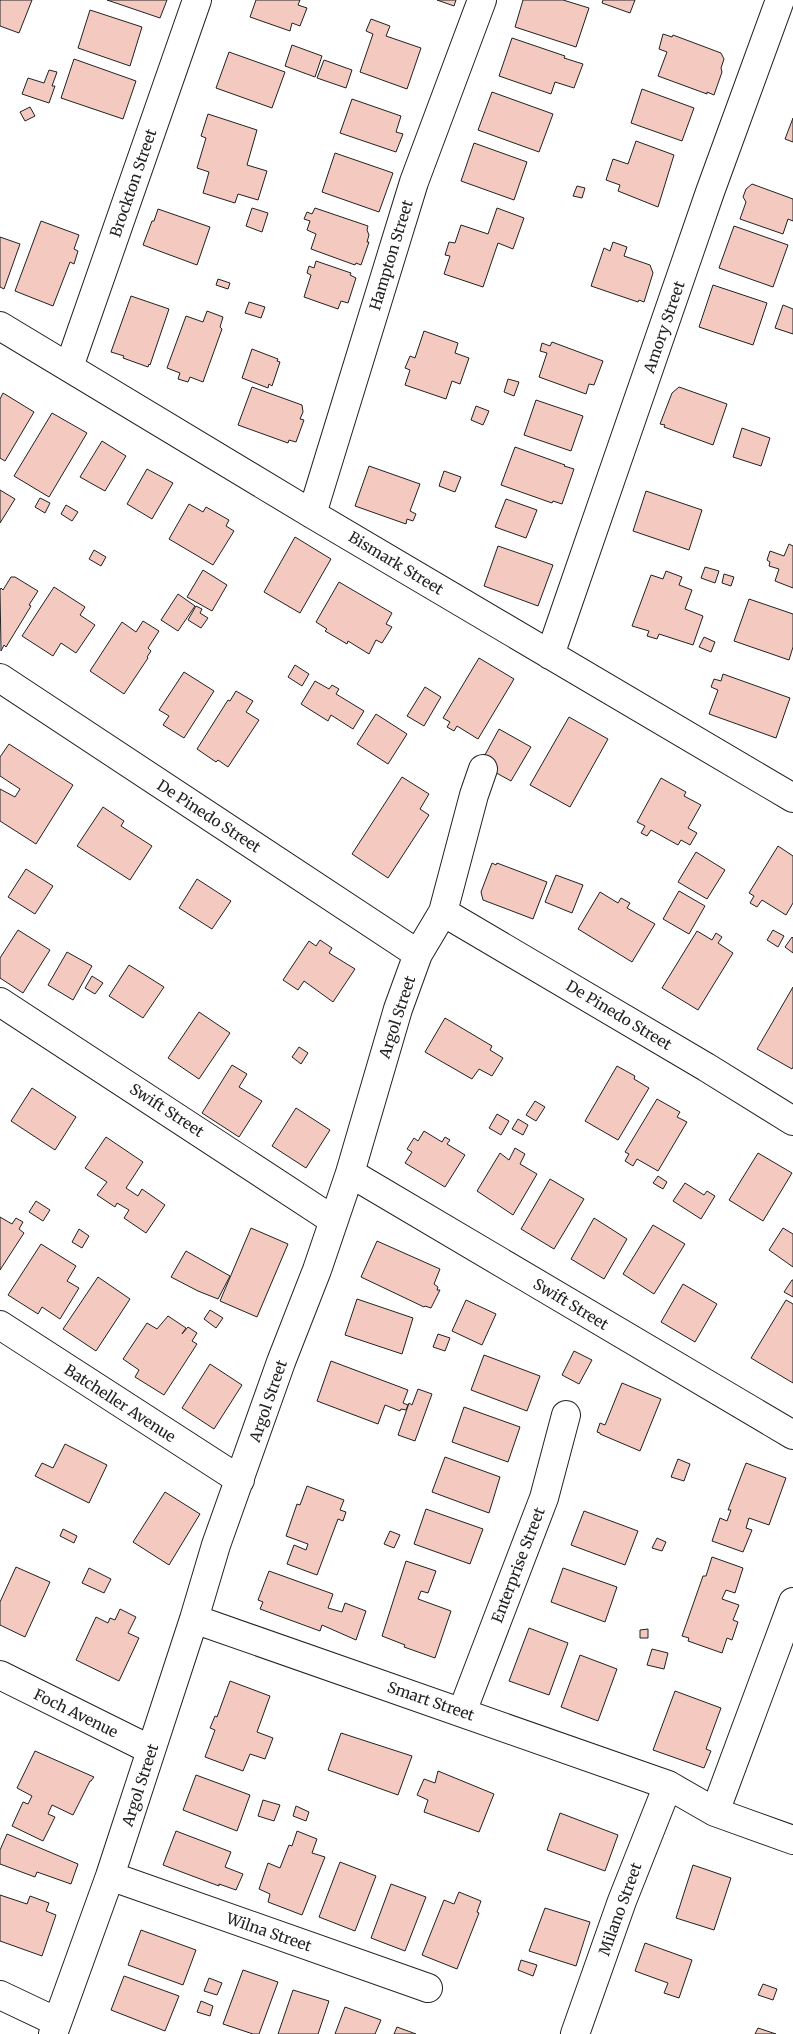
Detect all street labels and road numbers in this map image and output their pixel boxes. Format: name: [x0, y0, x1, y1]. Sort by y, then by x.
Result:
street label: Brockton Street: [106, 126, 160, 240]
street label: Hampton Street: [365, 197, 417, 313]
street label: Amory Street: [639, 278, 689, 377]
street label: Bismark Street: [345, 527, 447, 599]
street label: De Pinedo Street: [154, 775, 265, 857]
street label: Argol Street: [374, 973, 419, 1062]
street label: De Pinedo Street: [563, 976, 675, 1054]
street label: Swift Street: [126, 1079, 208, 1141]
street label: Swift Street: [530, 1274, 612, 1334]
street label: Argol Street: [245, 1357, 291, 1446]
street label: Batcheller Avenue: [61, 1360, 179, 1446]
street label: Enterprise Street: [487, 1505, 549, 1625]
street label: Smart Street: [385, 1677, 477, 1725]
street label: Foch Avenue: [31, 1684, 121, 1742]
street label: Argol Street: [117, 1741, 162, 1830]
street label: Milano Street: [594, 1860, 646, 1958]
street label: Wilna Street: [223, 1908, 314, 1955]

